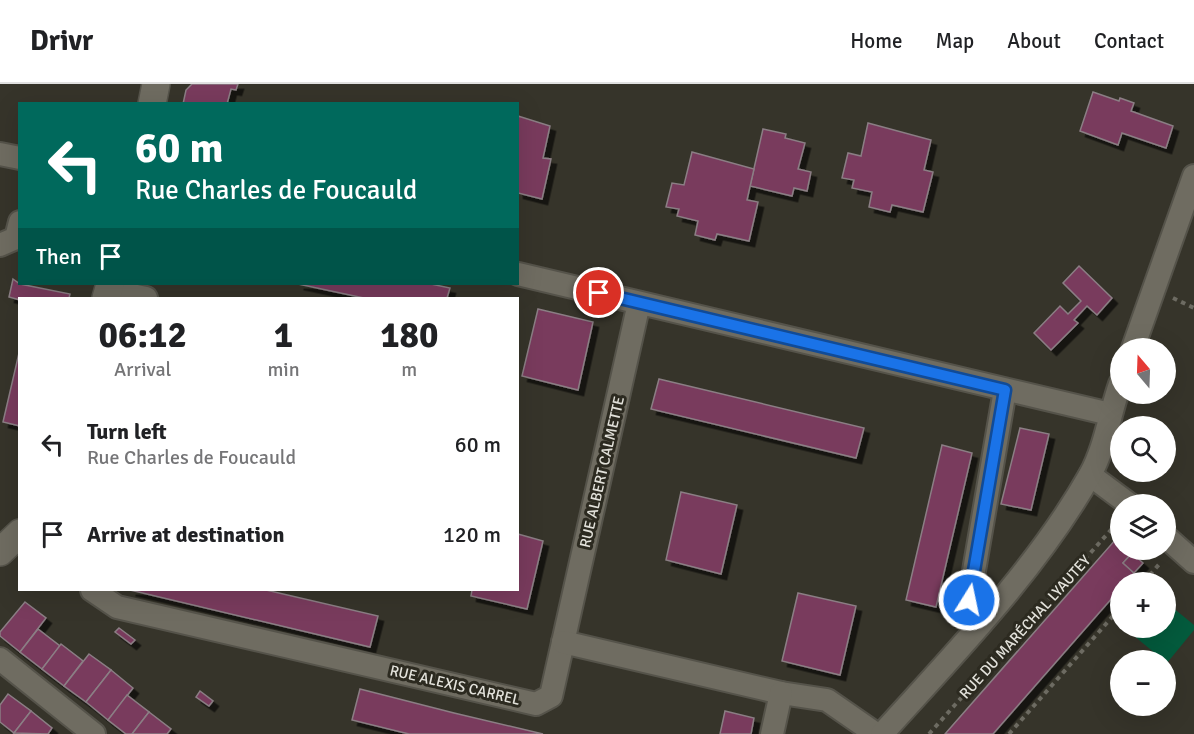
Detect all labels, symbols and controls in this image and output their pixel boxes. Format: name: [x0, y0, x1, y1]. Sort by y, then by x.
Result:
text: Drivr: [30, 24, 93, 58]
text: Home: [850, 28, 903, 54]
text: Map: [936, 28, 974, 54]
text: About: [1007, 28, 1061, 54]
text: Contact: [1094, 28, 1164, 54]
text: 60 m: [135, 123, 224, 174]
icon: left: [36, 126, 114, 204]
text: Rue Charles de Foucauld: [135, 174, 417, 207]
icon: arrive: [94, 240, 127, 273]
text: Then: [36, 243, 82, 270]
pin: [573, 267, 624, 318]
icon: arrive: [582, 276, 615, 309]
text: 06:12: [99, 313, 187, 358]
text: 1: [274, 313, 293, 358]
text: 180: [380, 313, 438, 358]
north arrow: [1110, 338, 1176, 404]
map controls: [1110, 338, 1176, 716]
text: Arrival: [114, 357, 171, 382]
text: min: [267, 357, 300, 382]
text: m: [401, 357, 417, 382]
street label: RUE ALBERT CALMETTE: [576, 395, 628, 549]
button: search: [1110, 416, 1176, 482]
text: Turn left: [87, 418, 167, 445]
icon: left: [36, 428, 69, 461]
text: 60 m: [455, 431, 501, 458]
text: Rue Charles de Foucauld: [87, 445, 296, 470]
button: layers: [1110, 494, 1176, 560]
icon: arrive: [36, 518, 69, 551]
text: Arrive at destination: [87, 521, 284, 548]
text: 120 m: [443, 521, 501, 548]
street label: RUE DU MARÉCHAL LYAUTEY: [955, 550, 1095, 703]
position arrow: [937, 568, 1001, 632]
button: +: [1110, 572, 1176, 638]
button: −: [1110, 650, 1176, 716]
street label: RUE ALEXIS CARREL: [388, 661, 522, 709]

